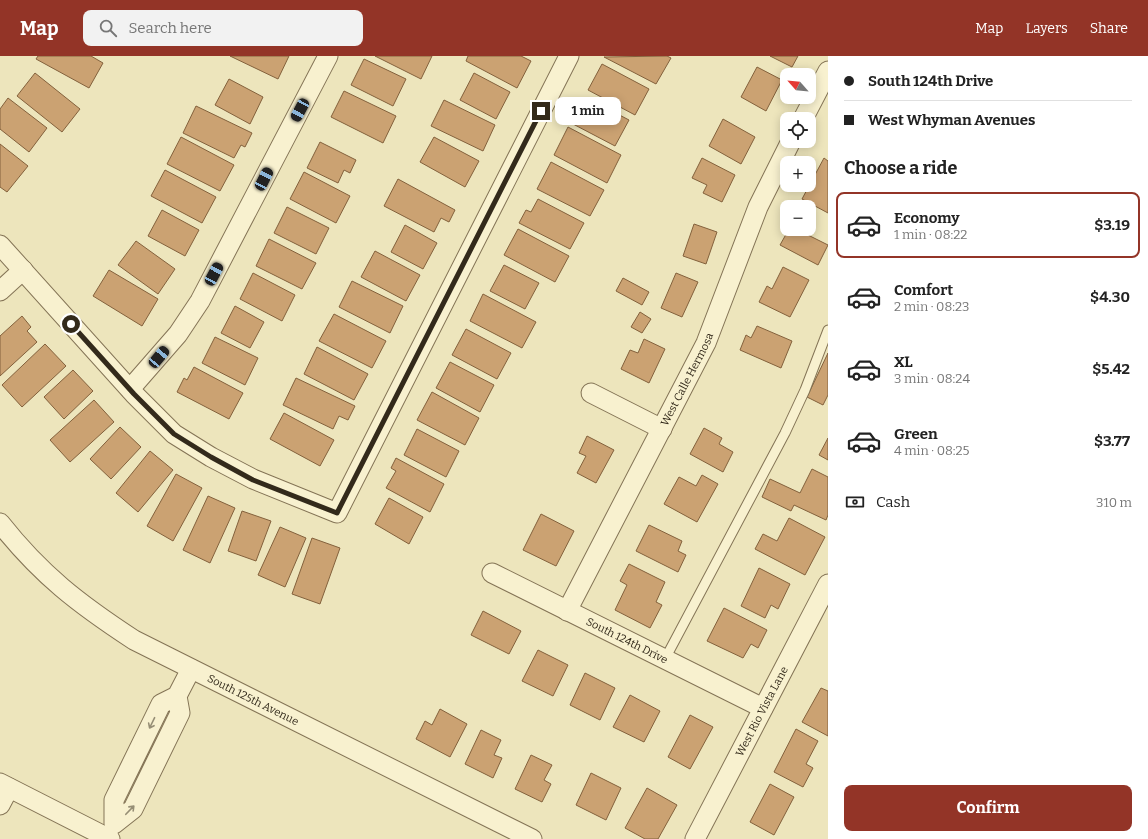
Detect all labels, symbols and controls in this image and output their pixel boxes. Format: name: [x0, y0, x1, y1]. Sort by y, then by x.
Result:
search box: [83, 10, 363, 46]
text: Map: [20, 17, 59, 40]
icon: search: [97, 17, 119, 39]
text: Search here: [129, 19, 212, 37]
text: Map: [975, 20, 1003, 37]
text: Layers: [1025, 20, 1068, 37]
text: Share: [1090, 20, 1128, 37]
north arrow: [780, 68, 816, 104]
map controls: [780, 68, 816, 236]
text: South 124th Drive: [868, 72, 993, 90]
car: [289, 97, 311, 123]
callout: 1 min: [555, 97, 621, 125]
route end: [532, 102, 550, 120]
text: 1 min: [572, 103, 604, 118]
text: West Whyman Avenues: [868, 111, 1035, 129]
button: locate: [780, 112, 816, 148]
button: +: [780, 156, 816, 192]
text: Choose a ride: [844, 157, 957, 179]
car: [253, 166, 275, 192]
button: −: [780, 200, 816, 236]
icon: car: [846, 207, 882, 243]
text: Economy: [894, 209, 960, 227]
text: $3.19: [1094, 216, 1130, 234]
text: 1 min · 08:22: [894, 227, 967, 242]
car: [203, 261, 225, 287]
icon: car: [846, 279, 882, 315]
text: Comfort: [894, 281, 953, 299]
text: $4.30: [1090, 288, 1130, 306]
text: 2 min · 08:23: [894, 299, 970, 314]
route start: [62, 315, 80, 333]
street label: West Calle Hermosa: [658, 331, 716, 428]
car: [147, 344, 171, 370]
icon: car: [846, 351, 882, 387]
text: XL: [894, 353, 913, 371]
text: $5.42: [1092, 360, 1130, 378]
text: 3 min · 08:24: [894, 371, 970, 386]
icon: car: [846, 423, 882, 459]
text: Green: [894, 425, 938, 443]
text: $3.77: [1094, 432, 1130, 450]
text: 4 min · 08:25: [894, 443, 970, 458]
icon: cash: [844, 491, 866, 513]
text: Cash: [876, 493, 910, 511]
text: 310 m: [1096, 495, 1132, 510]
street label: South 124th Drive: [584, 615, 670, 666]
street label: West Rio Vista Lane: [733, 664, 790, 758]
street label: South 125th Avenue: [205, 671, 301, 728]
one-way arrow: [148, 717, 155, 729]
button: Confirm: [844, 785, 1132, 831]
one-way arrow: [125, 805, 135, 815]

